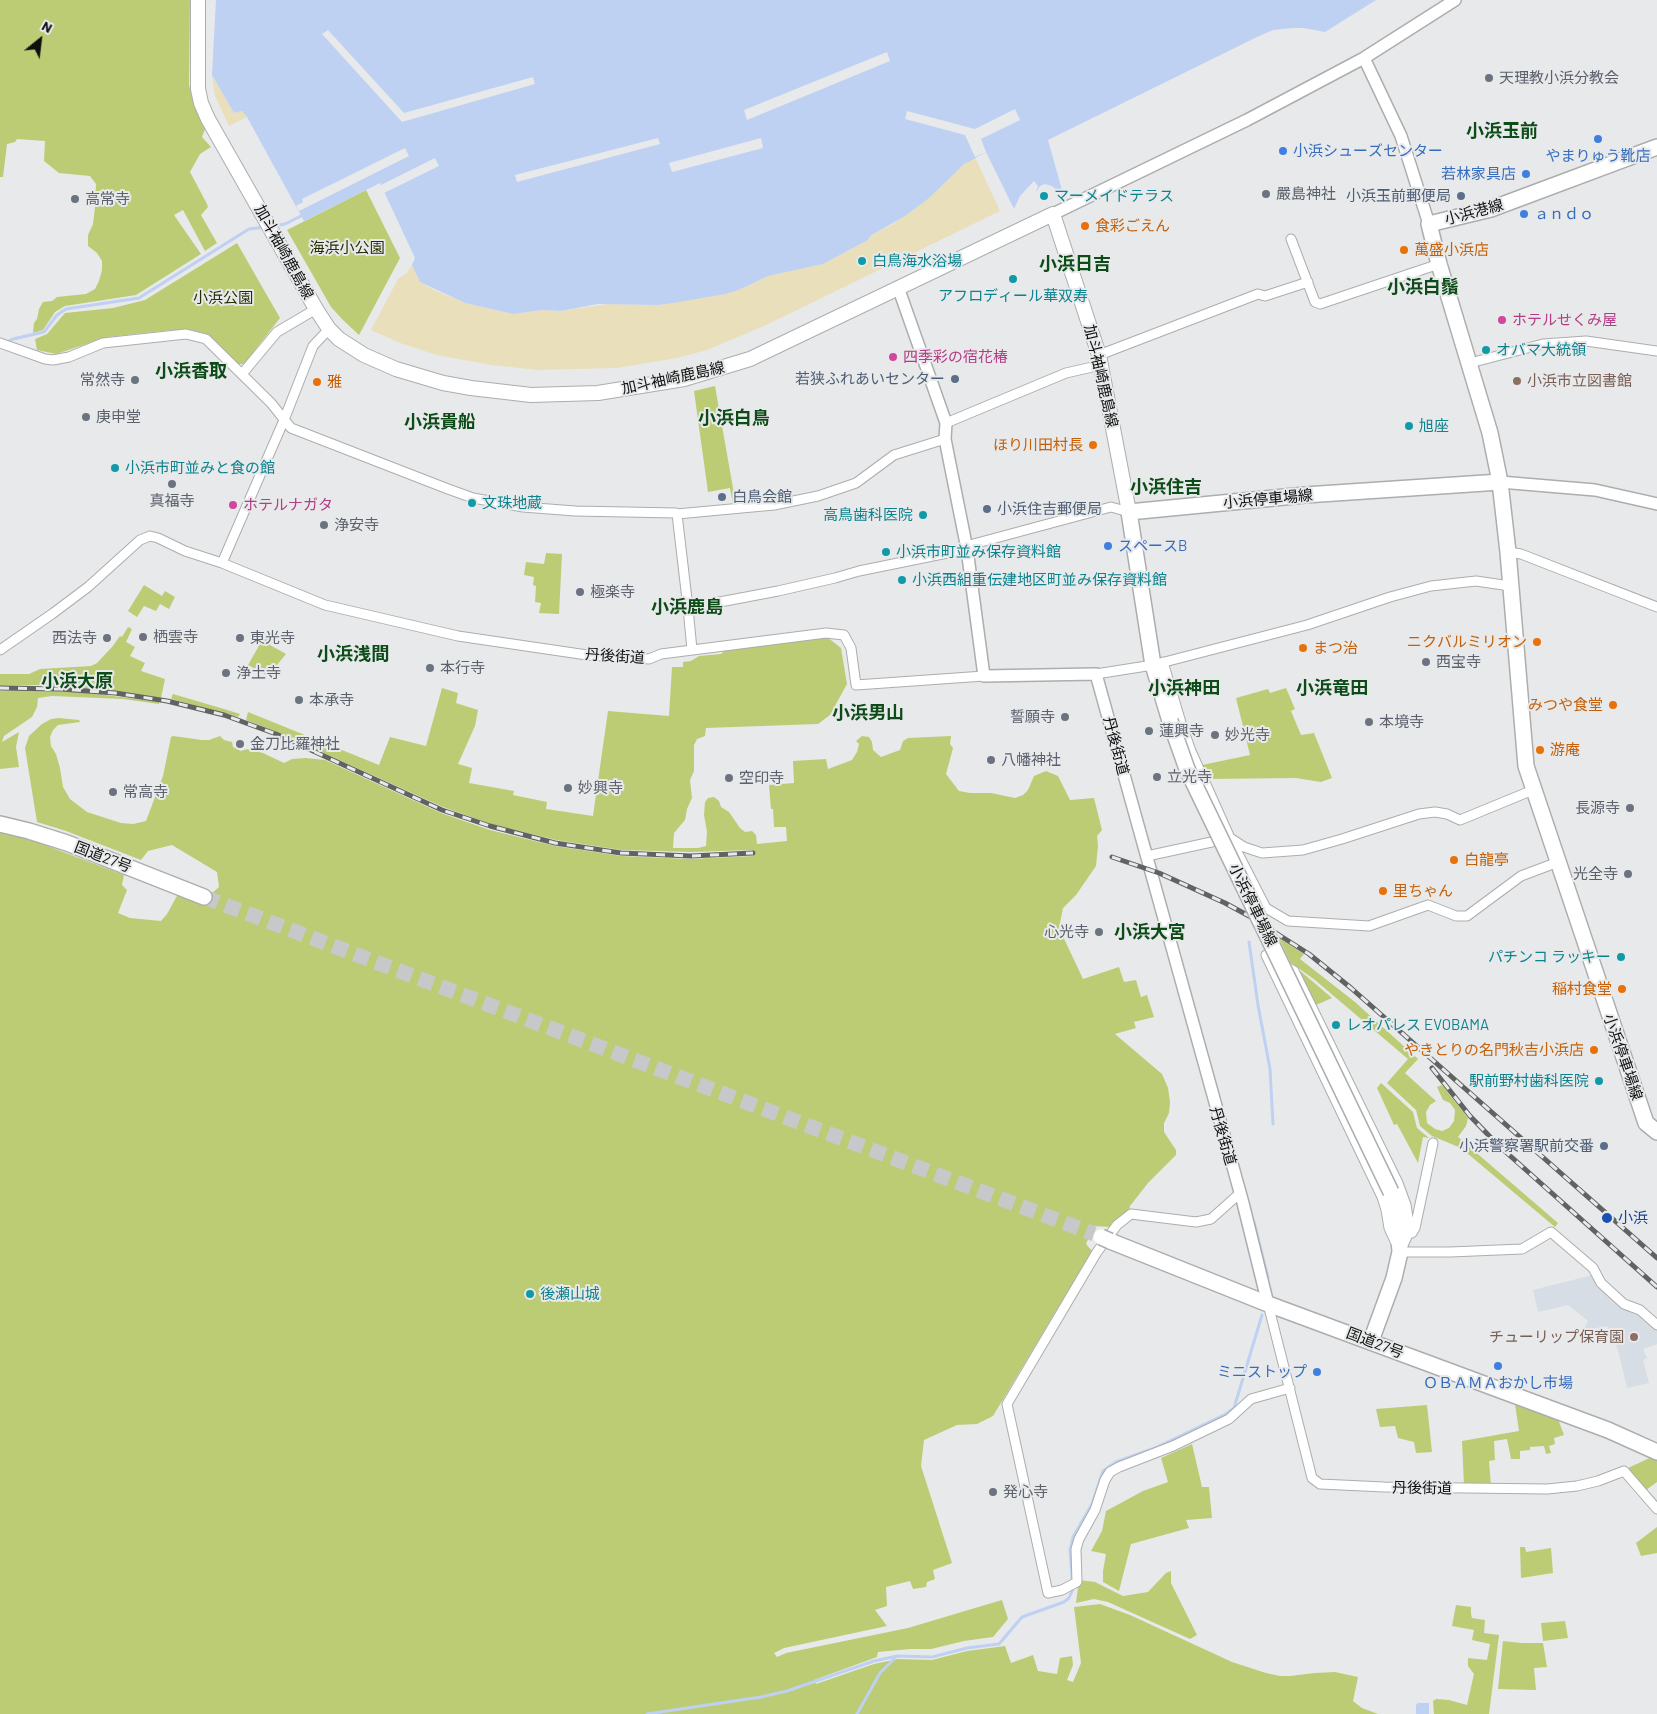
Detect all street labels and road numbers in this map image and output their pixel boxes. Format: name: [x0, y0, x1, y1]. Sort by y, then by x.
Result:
street label: 小浜港線: [1443, 196, 1505, 228]
street label: 加斗袖崎鹿島線: [251, 202, 317, 302]
street label: 加斗袖崎鹿島線: [1080, 323, 1122, 429]
street label: 加斗袖崎鹿島線: [620, 358, 726, 398]
street label: 小浜停車場線: [1222, 486, 1314, 512]
street label: 丹後街道: [584, 645, 646, 667]
street label: 丹後街道: [1100, 715, 1132, 777]
street label: 国道27号: [72, 838, 134, 876]
street label: 小浜停車場線: [1225, 861, 1281, 949]
street label: 小浜停車場線: [1600, 1012, 1646, 1102]
street label: 丹後街道: [1206, 1105, 1240, 1167]
street label: 国道27号: [1344, 1324, 1406, 1362]
street label: 丹後街道: [1392, 1478, 1452, 1498]

